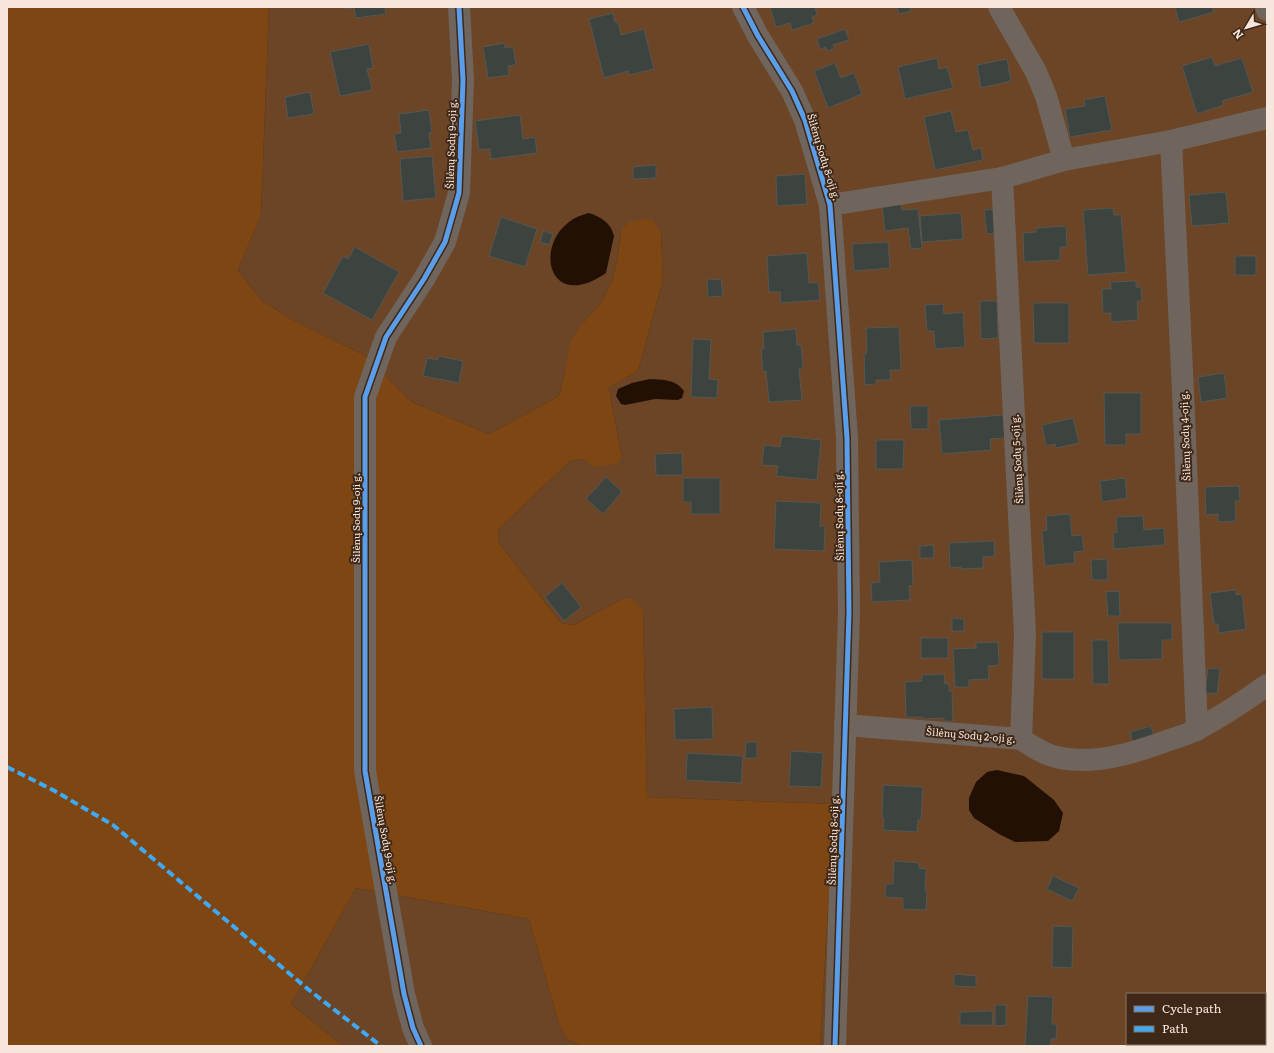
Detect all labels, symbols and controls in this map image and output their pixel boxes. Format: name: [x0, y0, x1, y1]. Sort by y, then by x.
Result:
north arrow: [1226, 8, 1266, 48]
text: N: [1228, 26, 1246, 43]
street label: Šilėnų Sodų 9-oji g.: [441, 99, 460, 189]
street label: Šilėnų Sodų 8-oji g.: [804, 111, 845, 202]
street label: Šilėnų Sodų 4-oji g.: [1175, 391, 1194, 481]
street label: Šilėnų Sodų 5-oji g.: [1007, 414, 1026, 504]
street label: Šilėnų Sodų 8-oji g.: [830, 471, 847, 561]
street label: Šilėnų Sodų 9-oji g.: [348, 473, 363, 563]
street label: Šilėnų Sodų 2-oji g.: [926, 723, 1016, 746]
street label: Šilėnų Sodų 9-oji g.: [371, 794, 402, 886]
street label: Šilėnų Sodų 8-oji g.: [823, 795, 842, 885]
legend: [1126, 993, 1266, 1045]
text: Cycle path: [1162, 999, 1222, 1017]
text: Path: [1162, 1019, 1188, 1037]

